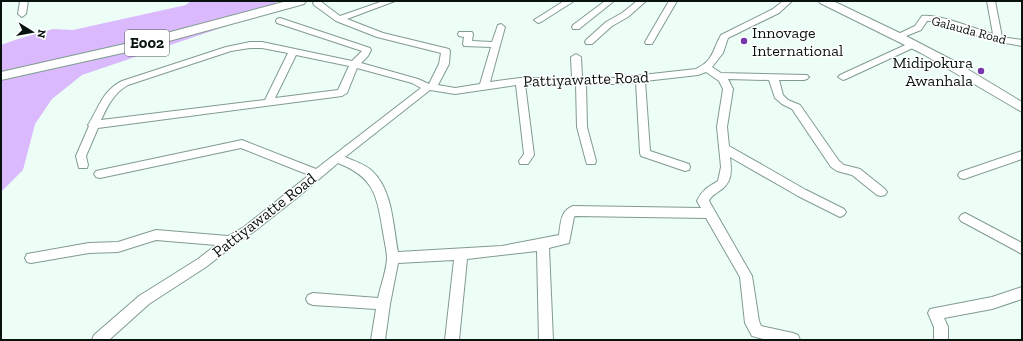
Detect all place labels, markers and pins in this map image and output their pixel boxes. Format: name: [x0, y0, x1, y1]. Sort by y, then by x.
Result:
place label: Innovage International: [752, 23, 843, 60]
marker: Innovage International: [739, 36, 749, 46]
place label: Midipokura Awanhala: [892, 53, 973, 90]
marker: Midipokura Awanhala: [976, 66, 986, 76]

